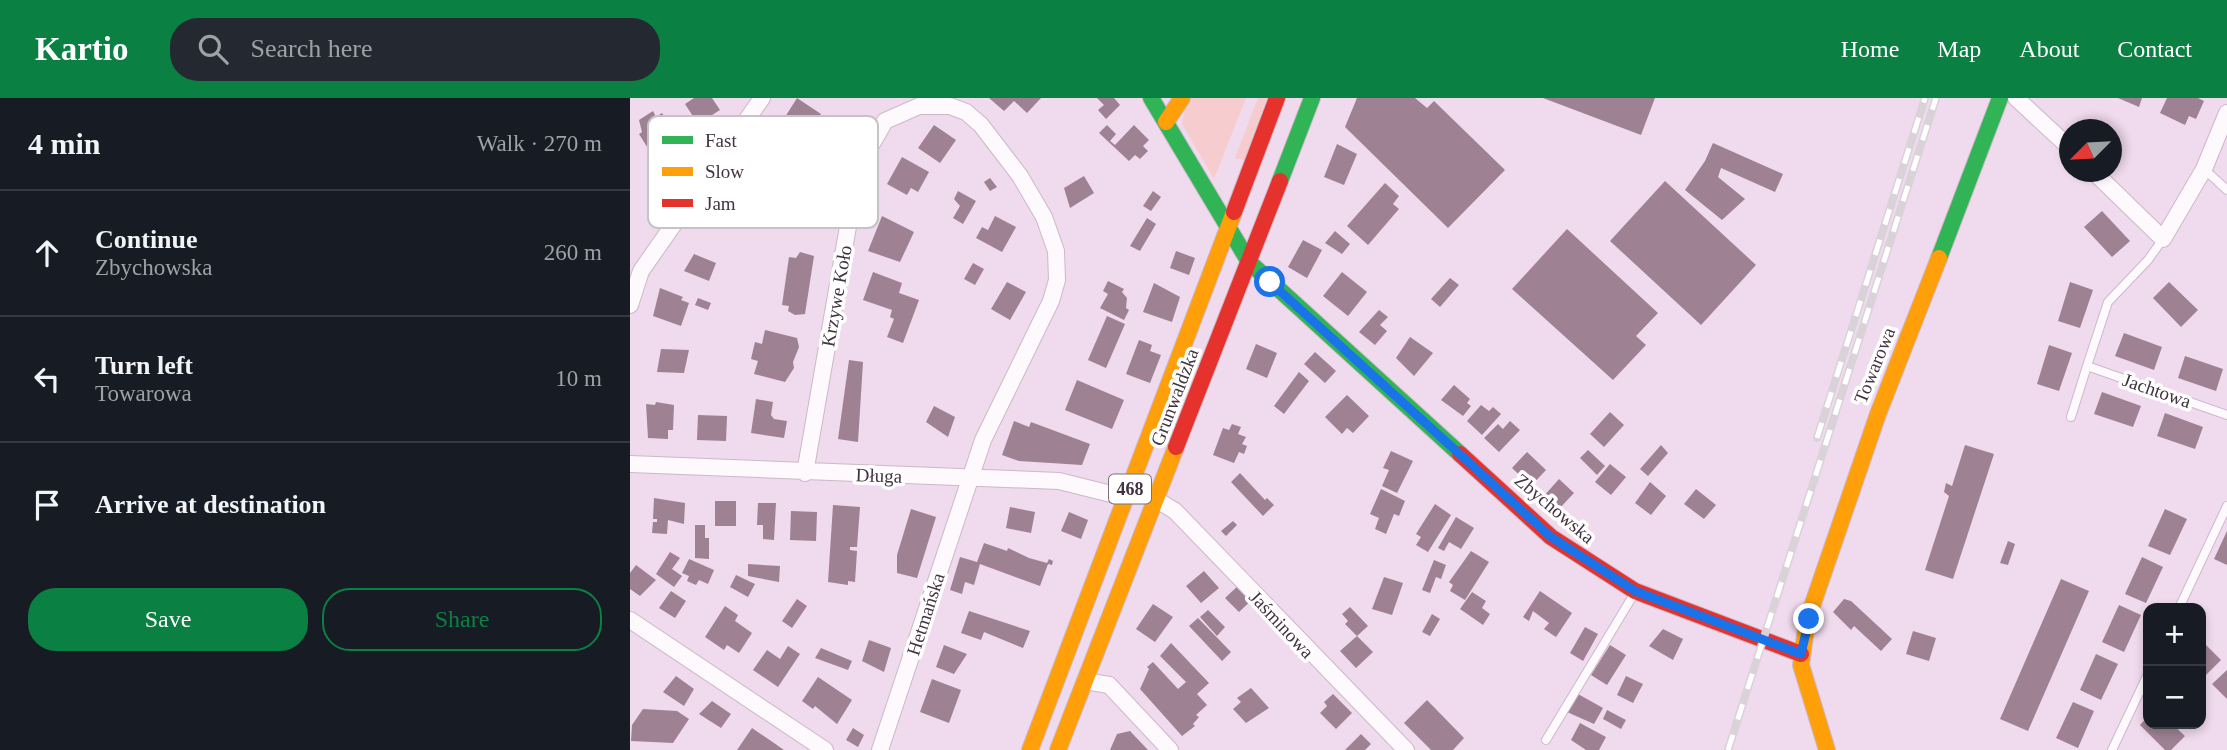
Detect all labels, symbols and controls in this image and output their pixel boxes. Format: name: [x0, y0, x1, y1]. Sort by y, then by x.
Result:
search box: [170, 18, 660, 81]
icon: search: [194, 30, 232, 68]
text: Kartio: [35, 31, 128, 67]
text: Search here: [250, 34, 372, 63]
text: Home: [1841, 36, 1899, 62]
text: Map: [1937, 36, 1981, 62]
text: About: [2019, 36, 2079, 62]
text: Contact: [2117, 36, 2192, 62]
legend: [648, 116, 878, 228]
north arrow: [2059, 119, 2122, 182]
text: 4 min: [28, 127, 101, 160]
text: Fast: [705, 130, 737, 151]
text: Walk · 270 m: [477, 131, 602, 156]
text: Slow: [705, 161, 744, 182]
text: Jam: [705, 193, 736, 214]
text: Continue: [95, 225, 198, 254]
icon: ahead: [28, 234, 66, 272]
text: 260 m: [544, 240, 602, 265]
street label: Krzywe Koło: [817, 244, 856, 349]
text: Zbychowska: [95, 255, 213, 280]
route start: [1254, 266, 1285, 297]
street label: Towarowa: [1850, 324, 1899, 406]
street label: Grunwaldzka: [1146, 345, 1203, 449]
text: Turn left: [95, 351, 193, 380]
icon: left: [28, 360, 66, 398]
text: 10 m: [555, 366, 602, 391]
street label: Jachtowa: [2120, 369, 2194, 412]
text: Towarowa: [95, 381, 192, 406]
street label: Długa: [855, 464, 903, 487]
street label: Zbychowska: [1511, 469, 1599, 548]
road number: 468: [1109, 474, 1151, 503]
icon: arrive: [28, 486, 66, 524]
text: Arrive at destination: [95, 490, 326, 519]
street label: Hetmańska: [902, 570, 949, 658]
street label: Jaśminowa: [1245, 586, 1318, 663]
button: Save: [28, 588, 308, 651]
button: Share: [322, 588, 602, 651]
route end: [1793, 603, 1824, 634]
map controls: [2143, 603, 2206, 729]
button: +: [2143, 603, 2206, 666]
button: −: [2143, 666, 2206, 729]

